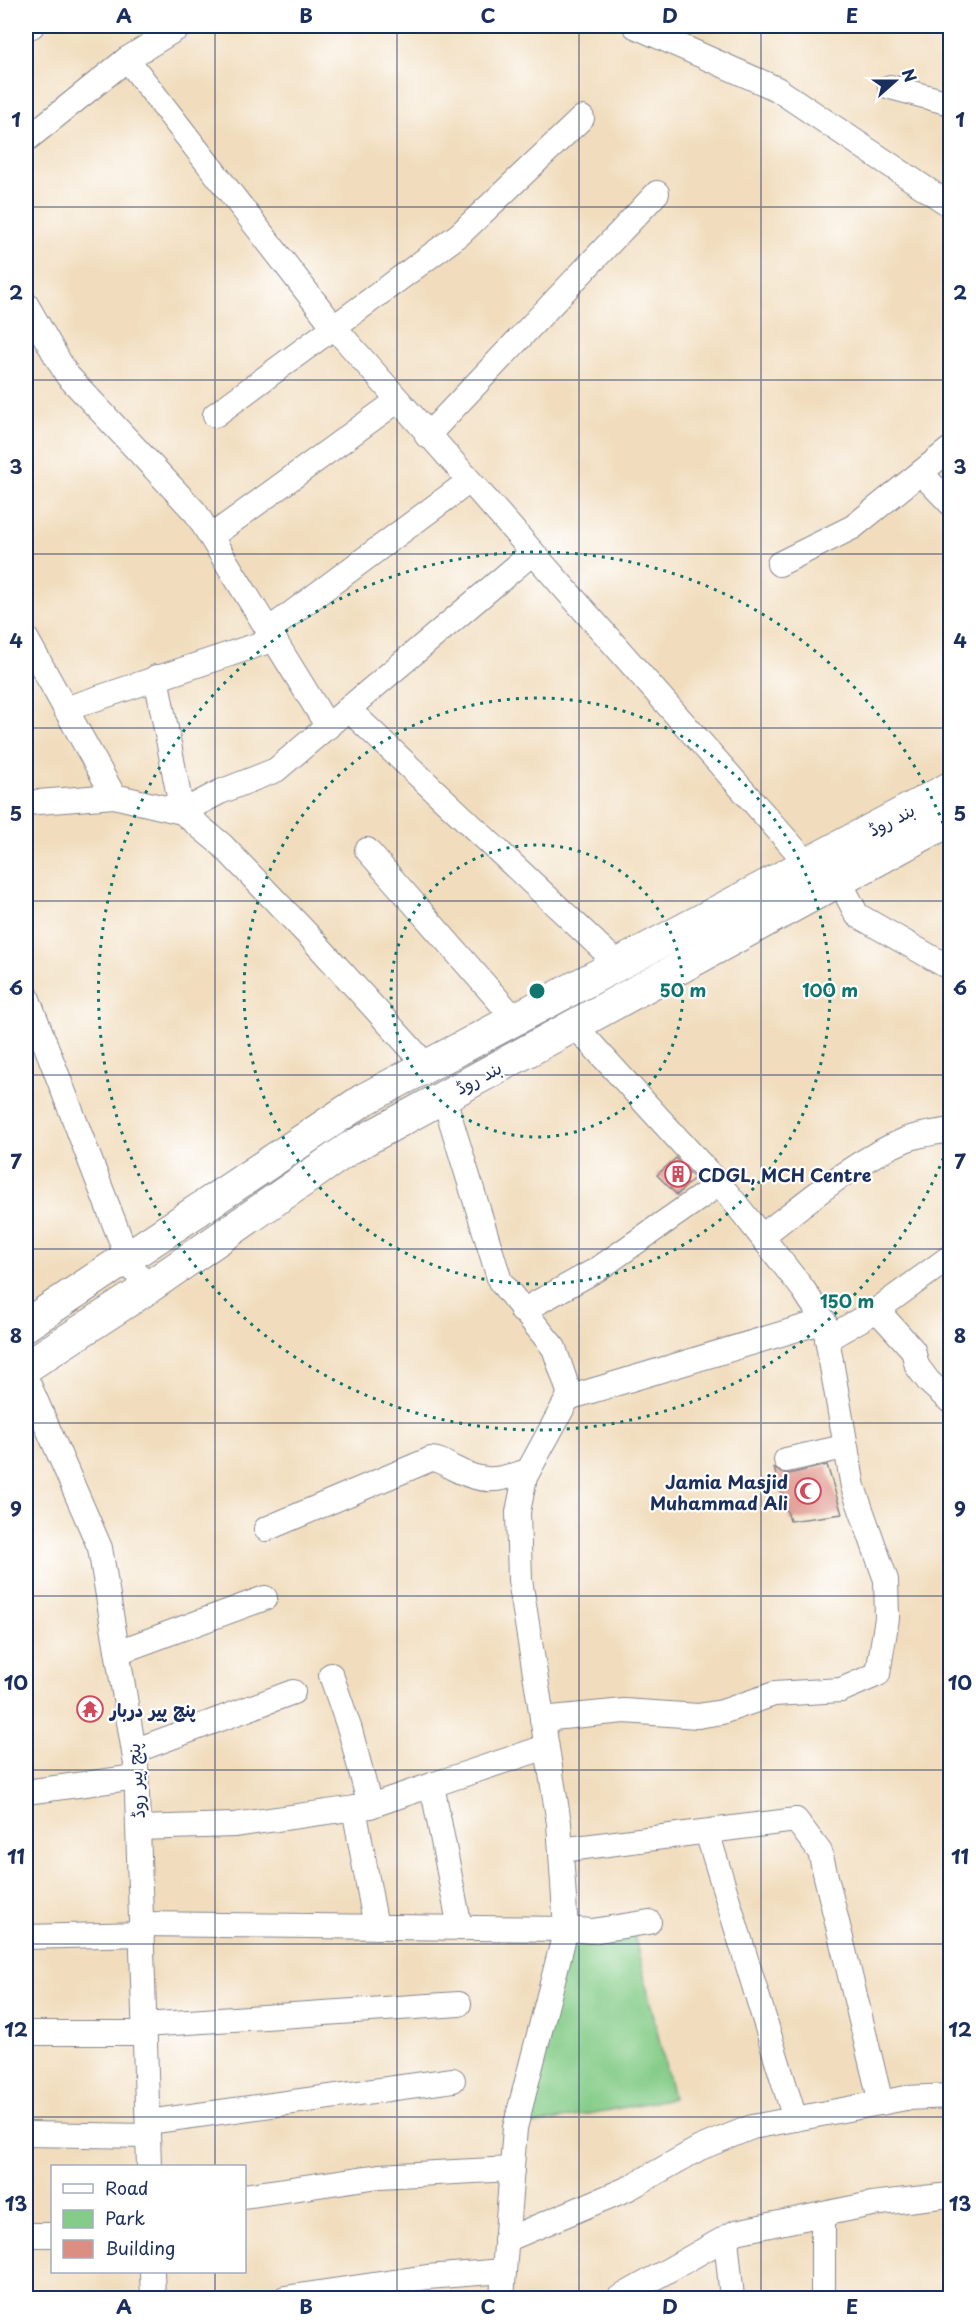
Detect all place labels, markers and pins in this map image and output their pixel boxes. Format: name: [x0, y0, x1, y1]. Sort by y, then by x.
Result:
centre of rings: [527, 981, 547, 1001]
building icon: CDGL, MCH Centre: [663, 1159, 693, 1189]
place label: CDGL, MCH Centre: [698, 1161, 872, 1188]
place label: Jamia Masjid Muhammad Ali: [650, 1468, 788, 1516]
mosque icon: Jamia Masjid Muhammad Ali: [793, 1476, 823, 1506]
temple icon: پنج پیر دربار: [75, 1694, 105, 1724]
place label: پنج پیر دربار: [108, 1696, 197, 1723]

